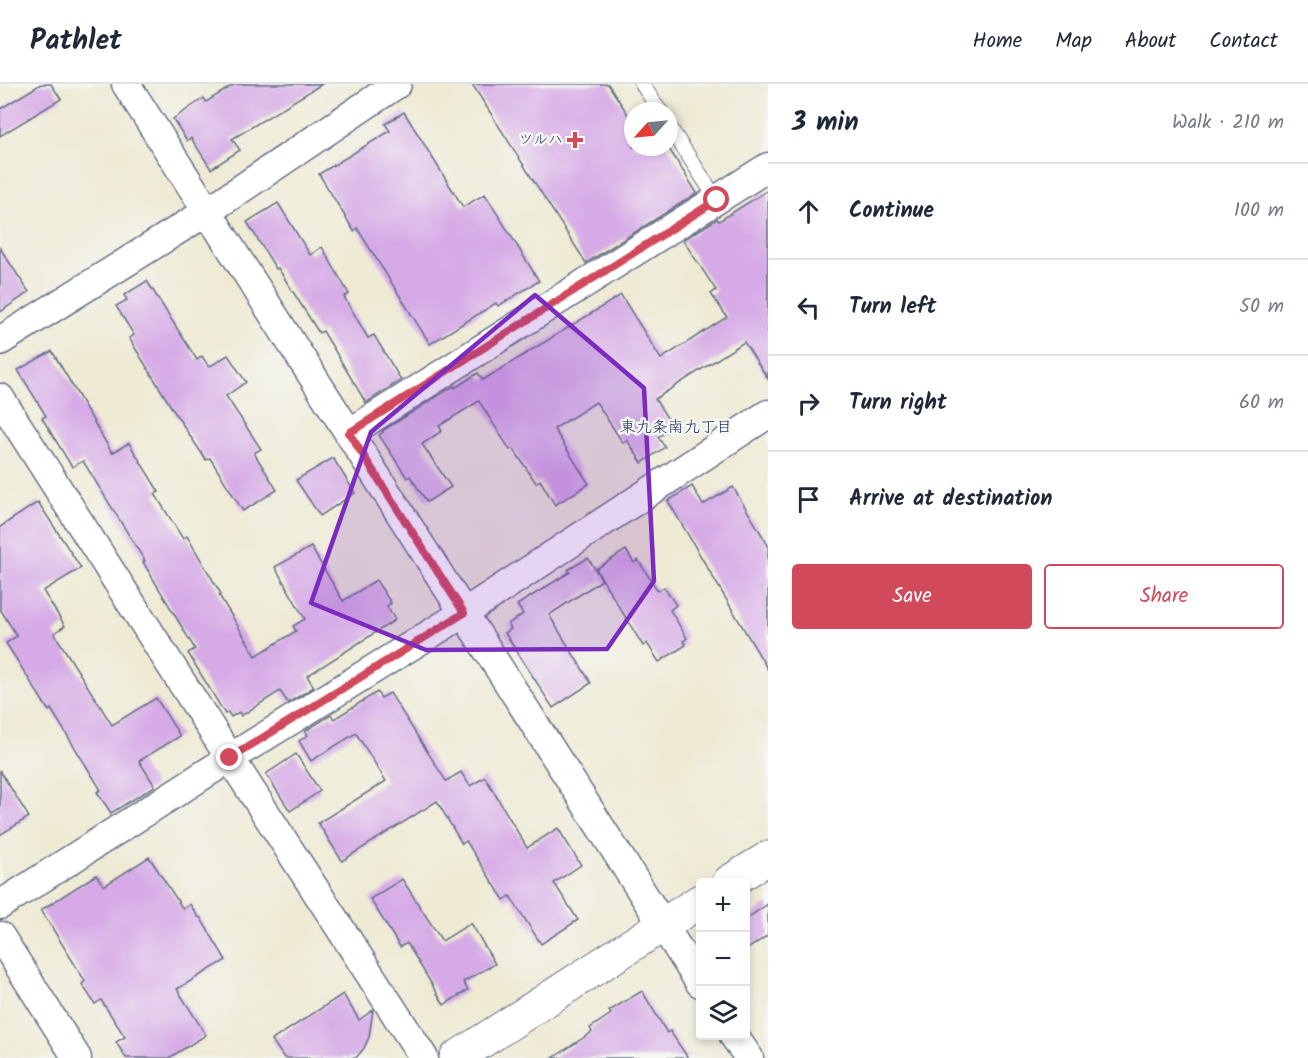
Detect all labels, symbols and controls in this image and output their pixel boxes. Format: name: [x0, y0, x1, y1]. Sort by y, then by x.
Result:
text: Pathlet: [30, 19, 122, 64]
text: Home: [973, 25, 1022, 58]
text: Map: [1055, 25, 1092, 58]
text: About: [1125, 25, 1176, 58]
text: Contact: [1209, 25, 1278, 58]
north arrow: [624, 102, 678, 156]
text: 3 min: [792, 102, 859, 144]
text: Walk · 210 m: [1172, 107, 1284, 139]
place label: ツルハ: [519, 128, 563, 152]
marker: ツルハ: [568, 133, 582, 147]
route start: [703, 186, 729, 212]
text: Continue: [849, 194, 934, 229]
icon: ahead: [792, 195, 825, 228]
text: 100 m: [1234, 195, 1284, 227]
text: Turn left: [849, 290, 936, 325]
icon: left: [792, 291, 825, 324]
text: 50 m: [1239, 291, 1284, 323]
text: Turn right: [849, 386, 947, 421]
icon: right: [792, 387, 825, 420]
text: 60 m: [1239, 387, 1284, 419]
district label: 東九条南九丁目: [620, 415, 732, 440]
text: Arrive at destination: [849, 482, 1052, 517]
icon: arrive: [792, 483, 825, 516]
button: Save: [792, 564, 1032, 629]
button: Share: [1044, 564, 1284, 629]
route end: [216, 744, 242, 770]
map controls: [696, 878, 750, 1040]
button: +: [696, 878, 750, 932]
button: −: [696, 932, 750, 986]
button: layers: [696, 986, 750, 1040]

